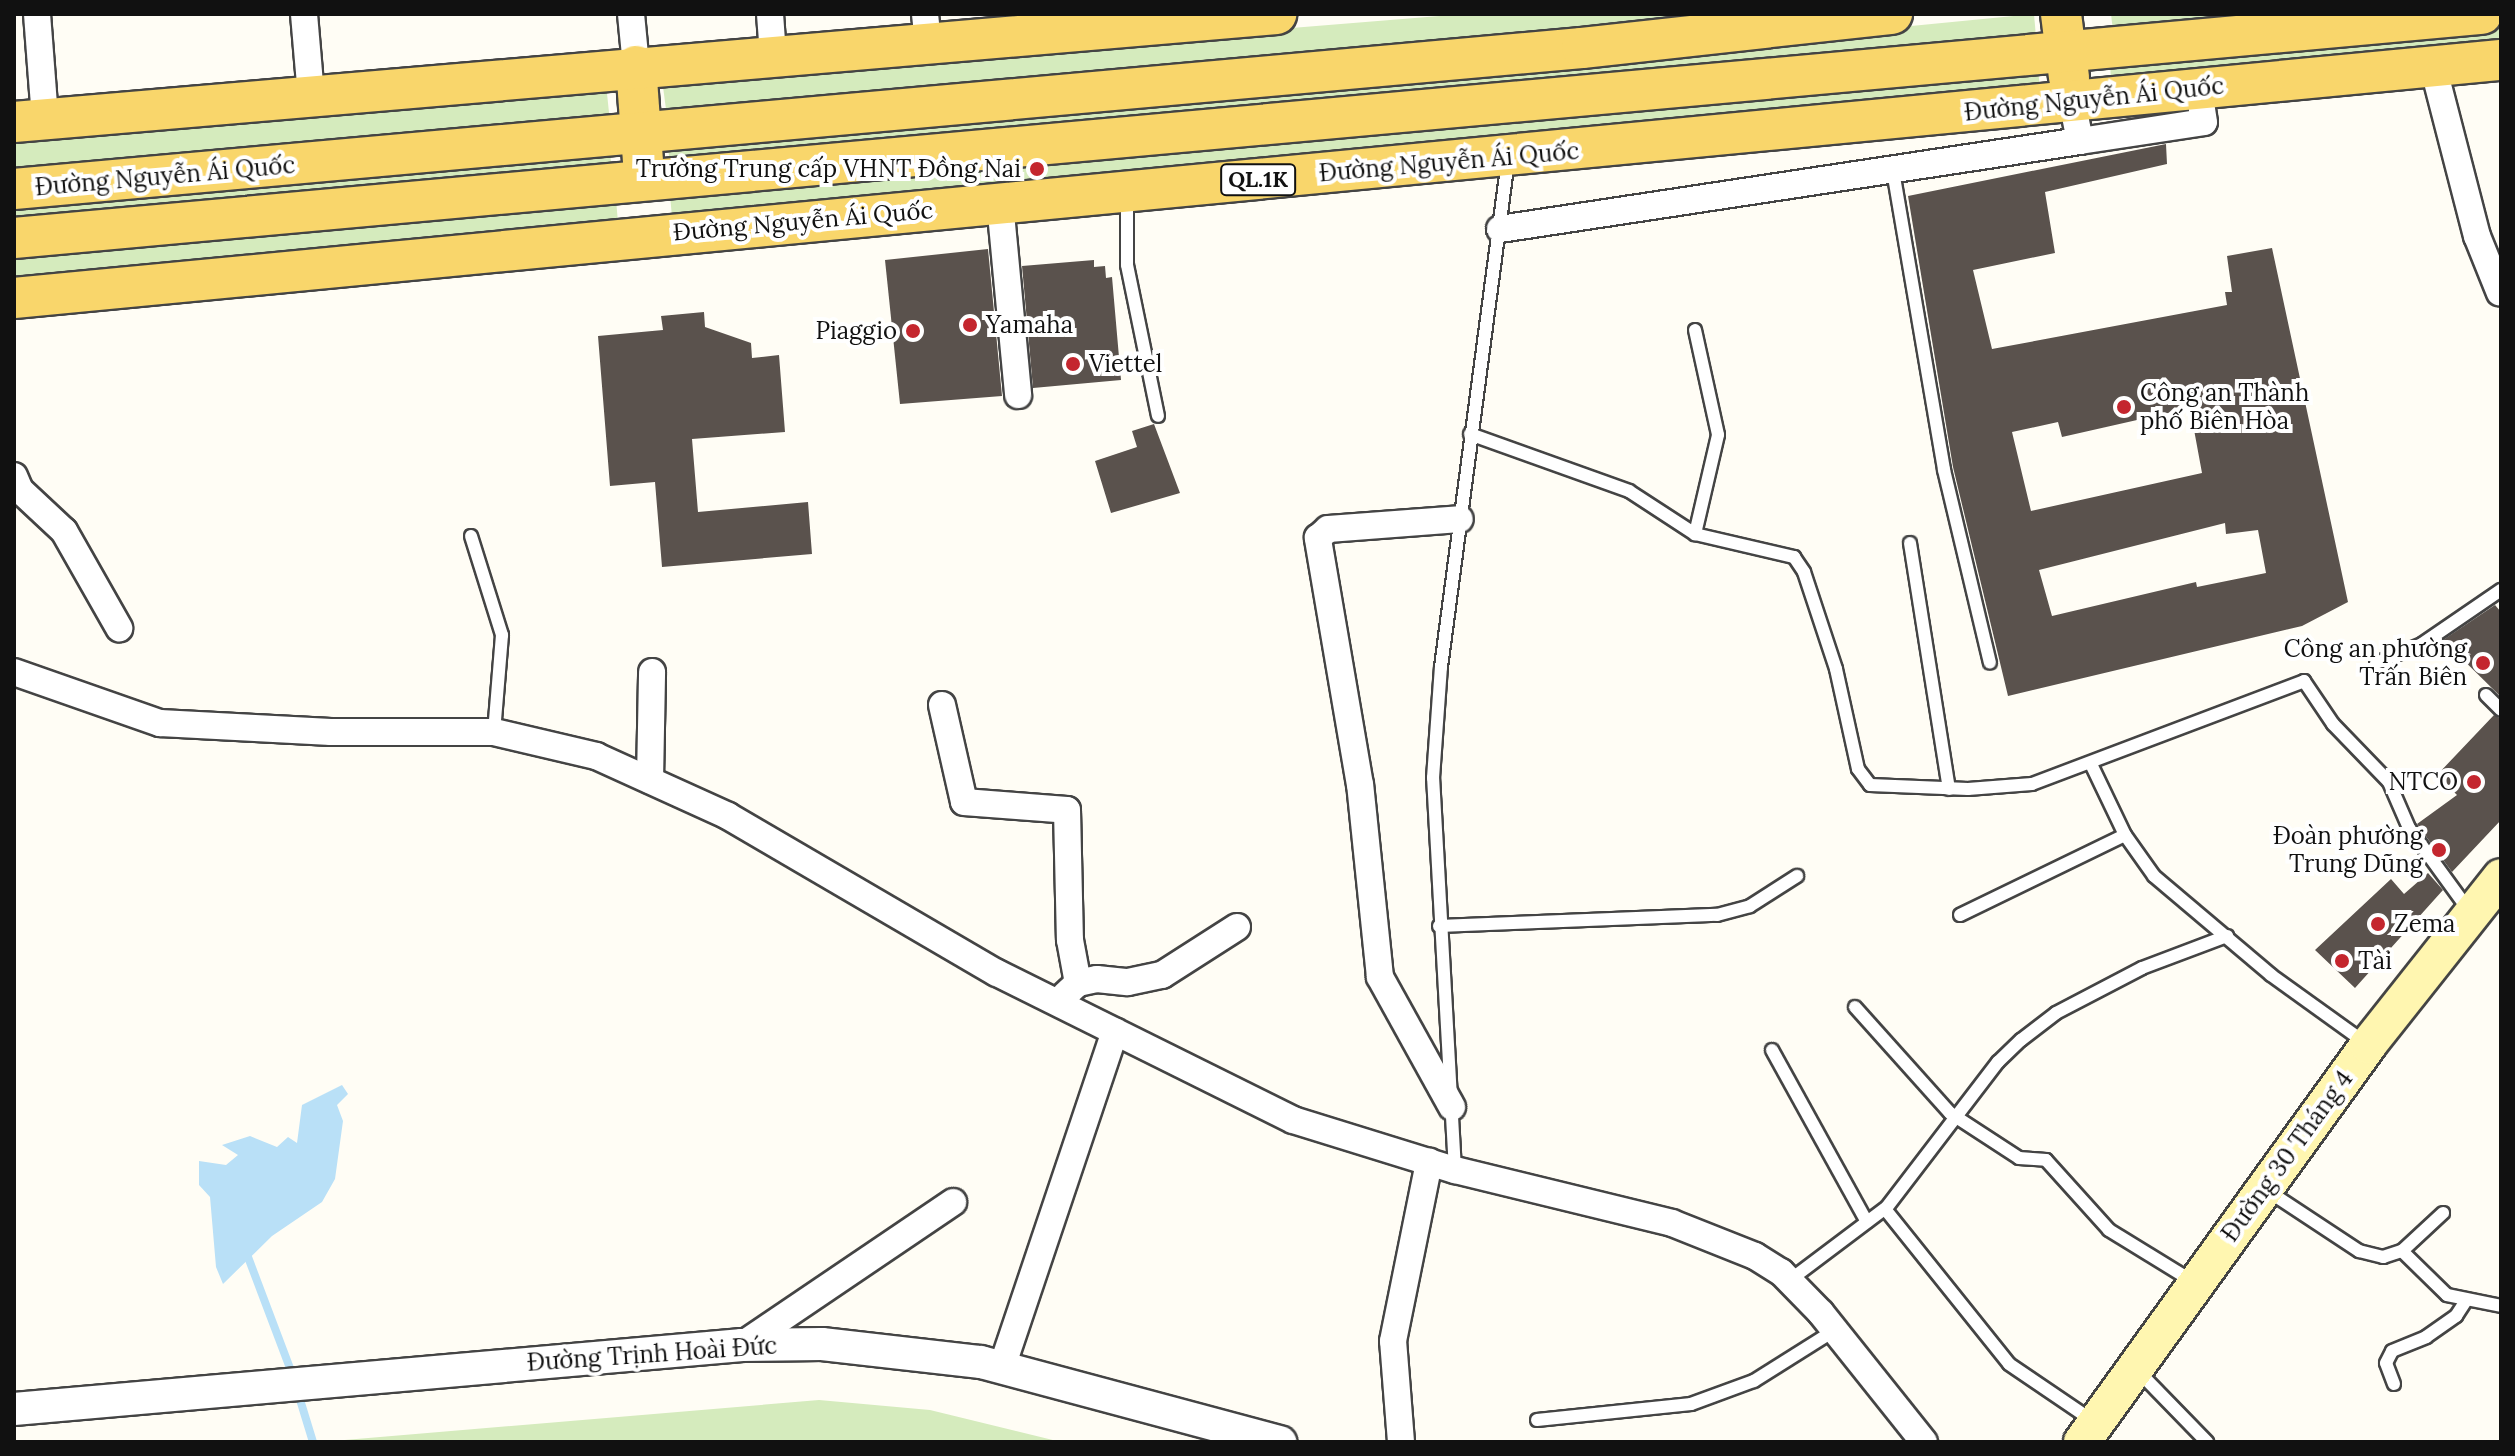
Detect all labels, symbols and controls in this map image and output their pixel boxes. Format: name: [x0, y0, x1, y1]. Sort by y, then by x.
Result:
street label: Đường Nguyễn Ái Quốc: [1963, 71, 2225, 127]
street label: Đường Nguyễn Ái Quốc: [1318, 136, 1580, 188]
street label: Đường Nguyễn Ái Quốc: [34, 150, 296, 202]
place label: Trường Trung cấp VHNT Đồng Nai: [636, 155, 1021, 183]
marker: Trường Trung cấp VHNT Đồng Nai: [1028, 160, 1046, 178]
road number: QL.1K: [1220, 162, 1296, 198]
street label: Đường Nguyễn Ái Quốc: [672, 195, 934, 247]
place label: Yamaha: [986, 311, 1073, 339]
marker: Yamaha: [961, 316, 979, 334]
place label: Piaggio: [815, 317, 897, 345]
marker: Piaggio: [904, 322, 922, 340]
place label: Viettel: [1089, 350, 1162, 378]
marker: Viettel: [1064, 355, 1082, 373]
place label: Công an Thành phố Biên Hòa: [2140, 379, 2309, 435]
marker: Công an Thành phố Biên Hòa: [2115, 398, 2133, 416]
place label: Công an phường Trấn Biên: [2284, 635, 2467, 691]
marker: Công an phường Trấn Biên: [2474, 654, 2492, 672]
place label: NTCO: [2389, 768, 2458, 796]
marker: NTCO: [2465, 773, 2483, 791]
place label: Đoàn phường Trung Dũng: [2273, 822, 2423, 878]
marker: Đoàn phường Trung Dũng: [2430, 841, 2448, 859]
place label: Zema: [2394, 910, 2455, 938]
marker: Zema: [2369, 915, 2387, 933]
place label: Tài: [2358, 947, 2392, 975]
marker: Tài: [2333, 952, 2351, 970]
street label: Đường 30 Tháng 4: [2215, 1065, 2359, 1247]
street label: Đường Trịnh Hoài Đức: [526, 1331, 778, 1377]

